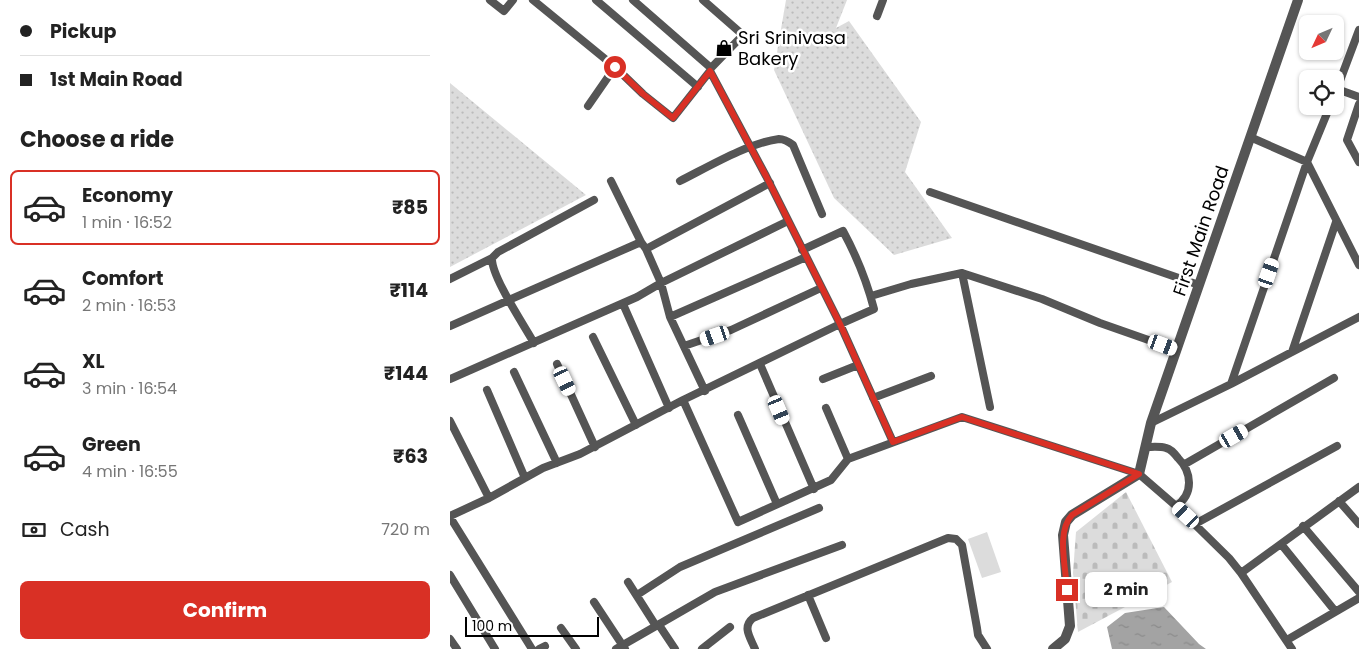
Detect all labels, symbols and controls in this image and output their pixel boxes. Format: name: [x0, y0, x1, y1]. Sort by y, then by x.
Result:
north arrow: [1299, 15, 1344, 60]
map controls: [1299, 15, 1344, 115]
text: Pickup: [50, 18, 116, 45]
place label: Sri Srinivasa Bakery: [738, 25, 846, 71]
shop icon: Sri Srinivasa Bakery: [714, 38, 734, 58]
route start: [604, 56, 626, 78]
text: 1st Main Road: [50, 66, 183, 93]
button: locate: [1299, 70, 1344, 115]
text: Choose a ride: [20, 124, 174, 155]
street label: First Main Road: [1167, 162, 1235, 299]
text: Economy: [82, 182, 173, 209]
icon: car: [22, 185, 67, 230]
text: ₹85: [392, 194, 428, 221]
text: 1 min · 16:52: [82, 211, 172, 234]
car: [1257, 256, 1280, 290]
text: Comfort: [82, 265, 164, 292]
icon: car: [22, 268, 67, 313]
text: ₹114: [389, 277, 428, 304]
text: 2 min · 16:53: [82, 294, 176, 317]
car: [698, 324, 731, 348]
car: [1146, 333, 1179, 357]
text: XL: [82, 348, 105, 375]
icon: car: [22, 351, 67, 396]
text: ₹144: [384, 360, 428, 387]
car: [551, 364, 578, 398]
text: 3 min · 16:54: [82, 377, 177, 400]
car: [766, 393, 791, 427]
car: [1217, 422, 1250, 450]
text: Green: [82, 431, 141, 458]
icon: car: [22, 434, 67, 479]
text: ₹63: [393, 443, 428, 470]
text: 4 min · 16:55: [82, 460, 178, 483]
car: [1169, 499, 1202, 531]
icon: cash: [20, 516, 48, 544]
text: Cash: [60, 516, 110, 543]
text: 720 m: [381, 518, 430, 541]
callout: 2 min: [1084, 572, 1167, 608]
text: 2 min: [1104, 578, 1148, 601]
route end: [1056, 579, 1078, 601]
button: Confirm: [20, 581, 430, 639]
scale bar: [465, 614, 599, 637]
text: 100 m: [472, 616, 512, 636]

